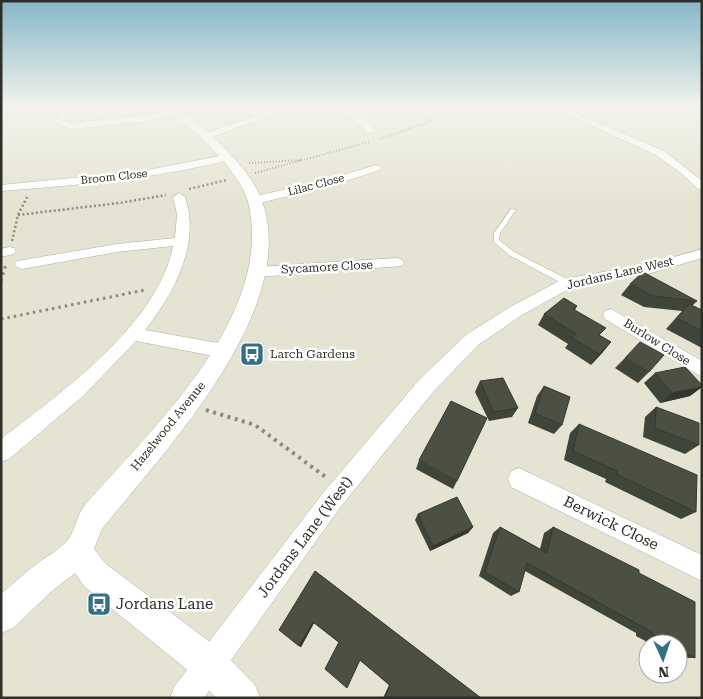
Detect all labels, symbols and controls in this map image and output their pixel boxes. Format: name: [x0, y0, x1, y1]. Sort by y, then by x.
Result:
street label: Broom Close: [80, 167, 148, 187]
street label: Lilac Close: [286, 171, 346, 199]
street label: Jordans Lane West: [565, 254, 675, 292]
street label: Sycamore Close: [281, 258, 374, 276]
street label: Burlow Close: [621, 316, 693, 368]
bus stop icon: Larch Gardens: [239, 341, 265, 367]
place label: Larch Gardens: [270, 347, 355, 361]
street label: Hazelwood Avenue: [128, 378, 208, 473]
street label: Jordans Lane (West): [254, 473, 357, 601]
street label: Berwick Close: [561, 492, 661, 554]
bus stop icon: Jordans Lane: [86, 591, 112, 617]
place label: Jordans Lane: [116, 595, 213, 613]
north arrow: [638, 634, 688, 684]
text: N: [658, 664, 669, 680]

